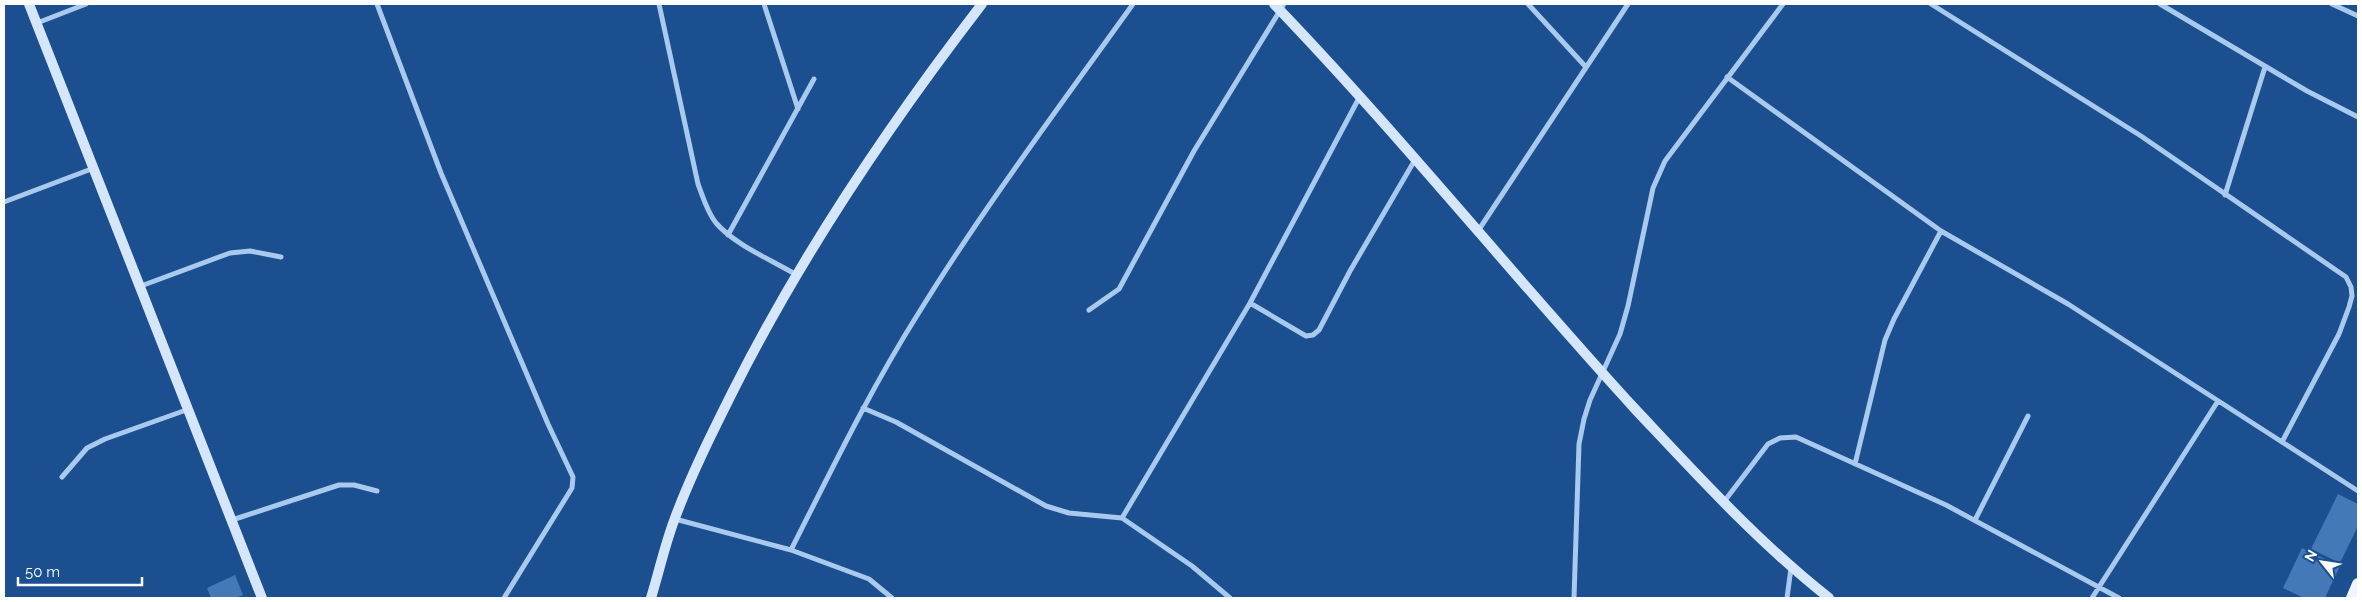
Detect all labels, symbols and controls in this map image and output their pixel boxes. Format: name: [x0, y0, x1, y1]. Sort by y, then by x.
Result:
north arrow: [2297, 537, 2347, 587]
text: N: [2301, 547, 2320, 564]
scale bar: [18, 554, 141, 586]
text: 50 m: [25, 563, 60, 581]

